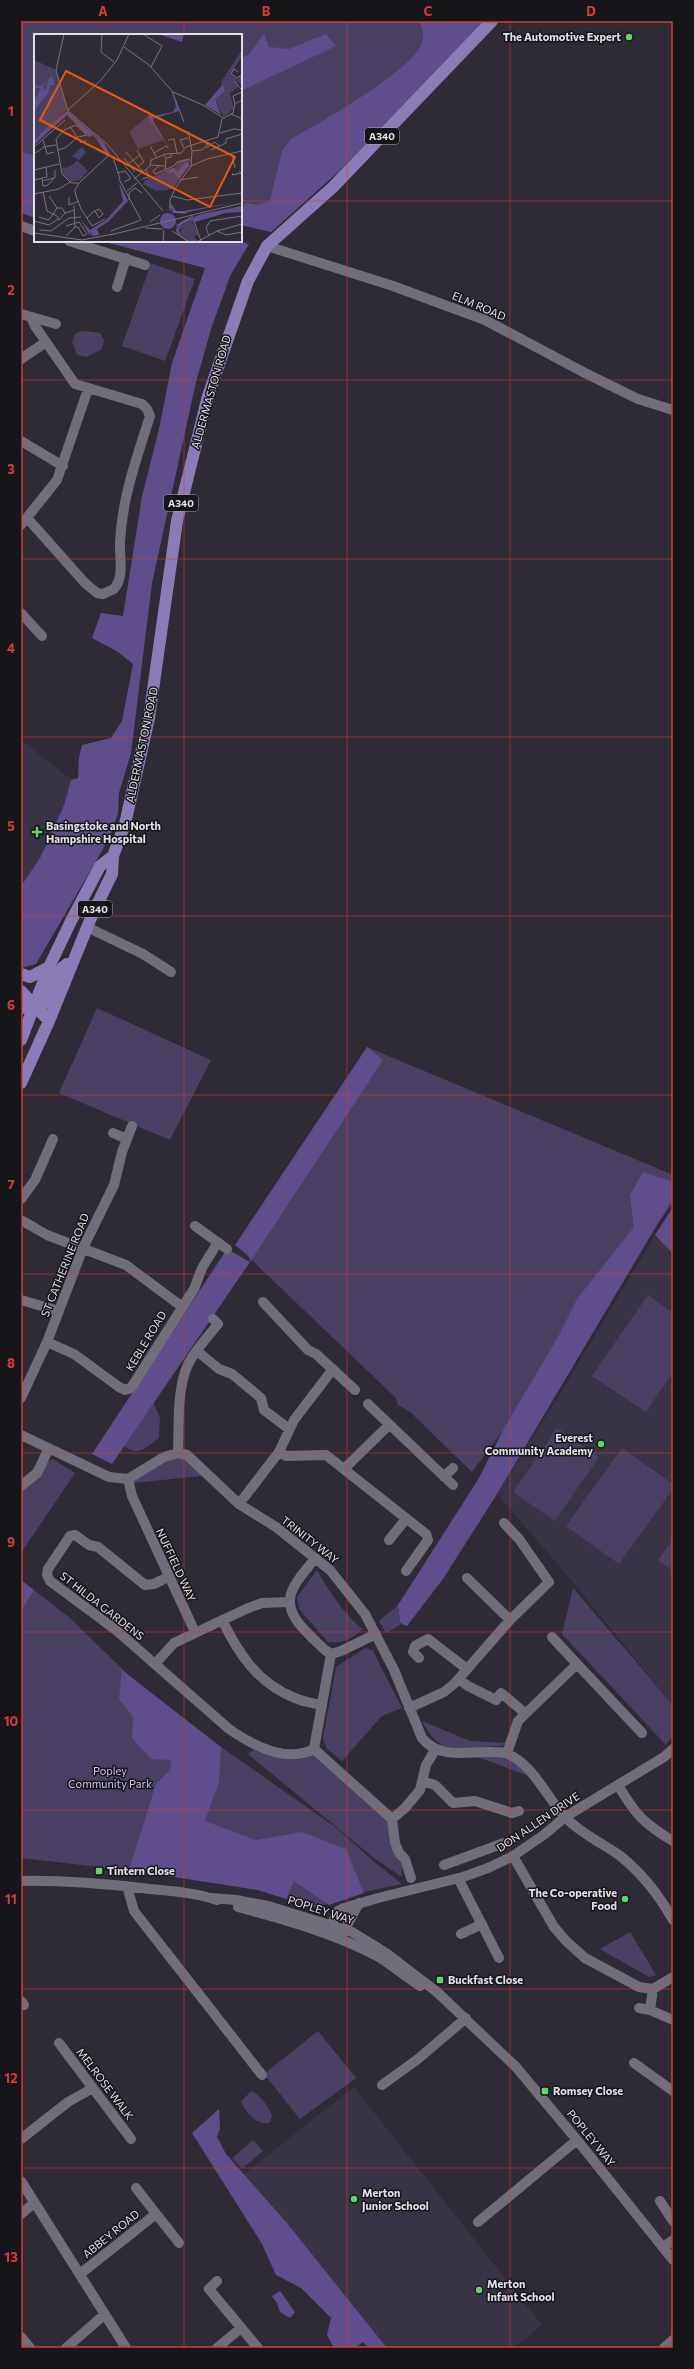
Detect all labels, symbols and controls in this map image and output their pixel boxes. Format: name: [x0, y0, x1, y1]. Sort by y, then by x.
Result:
text: A: [98, 3, 108, 19]
text: B: [262, 3, 271, 19]
text: C: [424, 3, 433, 19]
text: D: [586, 3, 596, 19]
place label: The Automotive Expert: [503, 30, 621, 43]
marker: The Automotive Expert: [624, 32, 634, 42]
inset map: [34, 34, 242, 242]
text: 1: [8, 103, 14, 119]
road number: A340: [365, 128, 399, 144]
text: 2: [7, 282, 15, 298]
street label: ELM ROAD: [450, 288, 508, 323]
street label: ALDERMASTON ROAD: [188, 333, 233, 450]
text: 3: [7, 461, 15, 477]
road number: A340: [164, 495, 198, 511]
text: 4: [7, 640, 15, 656]
street label: ALDERMASTON ROAD: [123, 686, 160, 804]
text: 5: [7, 818, 15, 834]
place label: Basingstoke and North Hampshire Hospital: [46, 819, 161, 845]
marker: Basingstoke and North Hampshire Hospital: [31, 826, 43, 838]
road number: A340: [78, 901, 112, 917]
text: 6: [7, 997, 15, 1013]
text: 7: [7, 1176, 15, 1192]
street label: ST CATHERINE ROAD: [38, 1211, 91, 1318]
street label: KEBLE ROAD: [123, 1308, 169, 1373]
text: 8: [7, 1355, 15, 1371]
place label: Everest Community Academy: [485, 1431, 593, 1457]
marker: Everest Community Academy: [596, 1439, 606, 1449]
street label: TRINITY WAY: [279, 1513, 342, 1566]
street label: NUFFIELD WAY: [154, 1526, 199, 1603]
text: 9: [7, 1534, 15, 1550]
street label: ST HILDA GARDENS: [58, 1569, 147, 1642]
text: 10: [4, 1713, 19, 1729]
park label: Popley Community Park: [68, 1764, 152, 1790]
street label: DON ALLEN DRIVE: [494, 1789, 582, 1854]
place label: Tintern Close: [107, 1864, 175, 1877]
marker: Tintern Close: [94, 1866, 104, 1876]
place label: The Co-operative Food: [529, 1886, 617, 1912]
text: 11: [5, 1891, 17, 1907]
street label: POPLEY WAY: [286, 1893, 356, 1926]
marker: The Co-operative Food: [620, 1894, 630, 1904]
place label: Buckfast Close: [448, 1973, 523, 1986]
marker: Buckfast Close: [435, 1975, 445, 1985]
street label: MELROSE WALK: [74, 2045, 137, 2123]
text: 12: [4, 2070, 18, 2086]
place label: Romsey Close: [553, 2084, 623, 2097]
marker: Romsey Close: [540, 2086, 550, 2096]
street label: POPLEY WAY: [565, 2107, 618, 2169]
place label: Merton Junior School: [362, 2186, 429, 2213]
marker: Merton Junior School: [349, 2194, 359, 2204]
street label: ABBEY ROAD: [80, 2207, 142, 2260]
text: 13: [4, 2249, 18, 2265]
place label: Merton Infant School: [487, 2277, 555, 2303]
marker: Merton Infant School: [474, 2285, 484, 2295]

